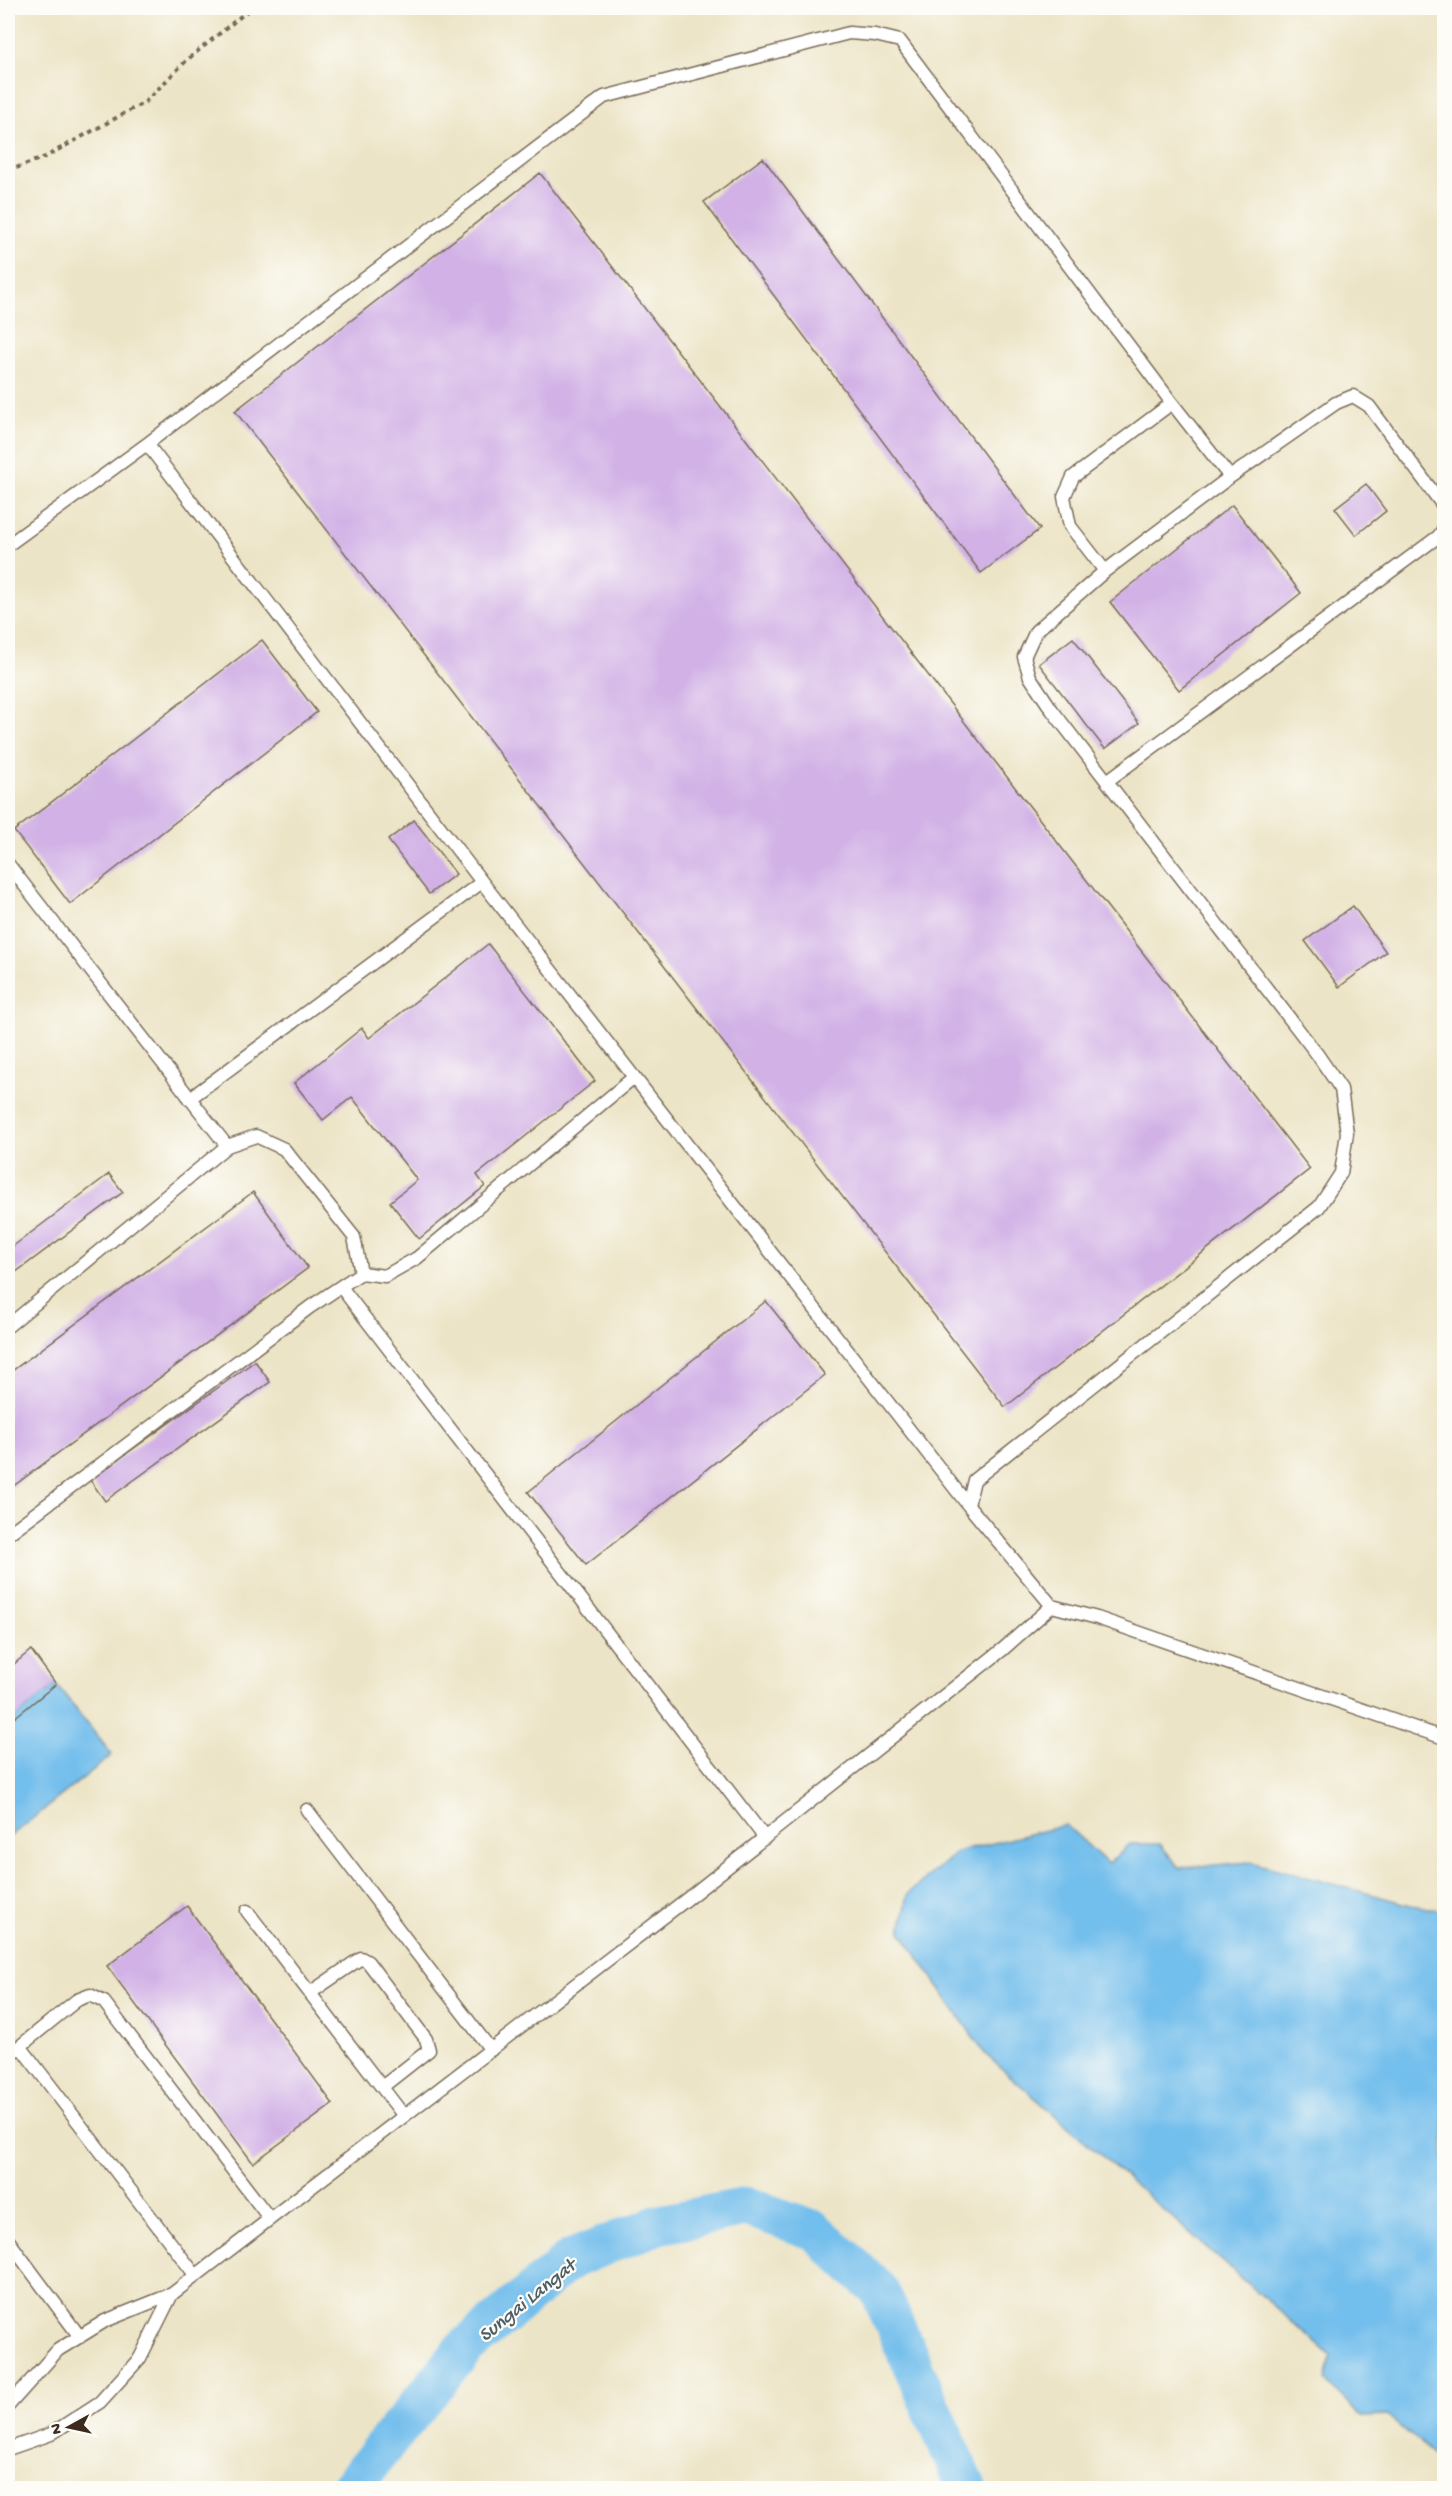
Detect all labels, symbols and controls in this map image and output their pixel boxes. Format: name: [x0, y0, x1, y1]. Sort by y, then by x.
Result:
water label: Sungai Langat: [475, 2253, 584, 2348]
north arrow: [39, 2397, 99, 2457]
text: N: [47, 2422, 68, 2435]

